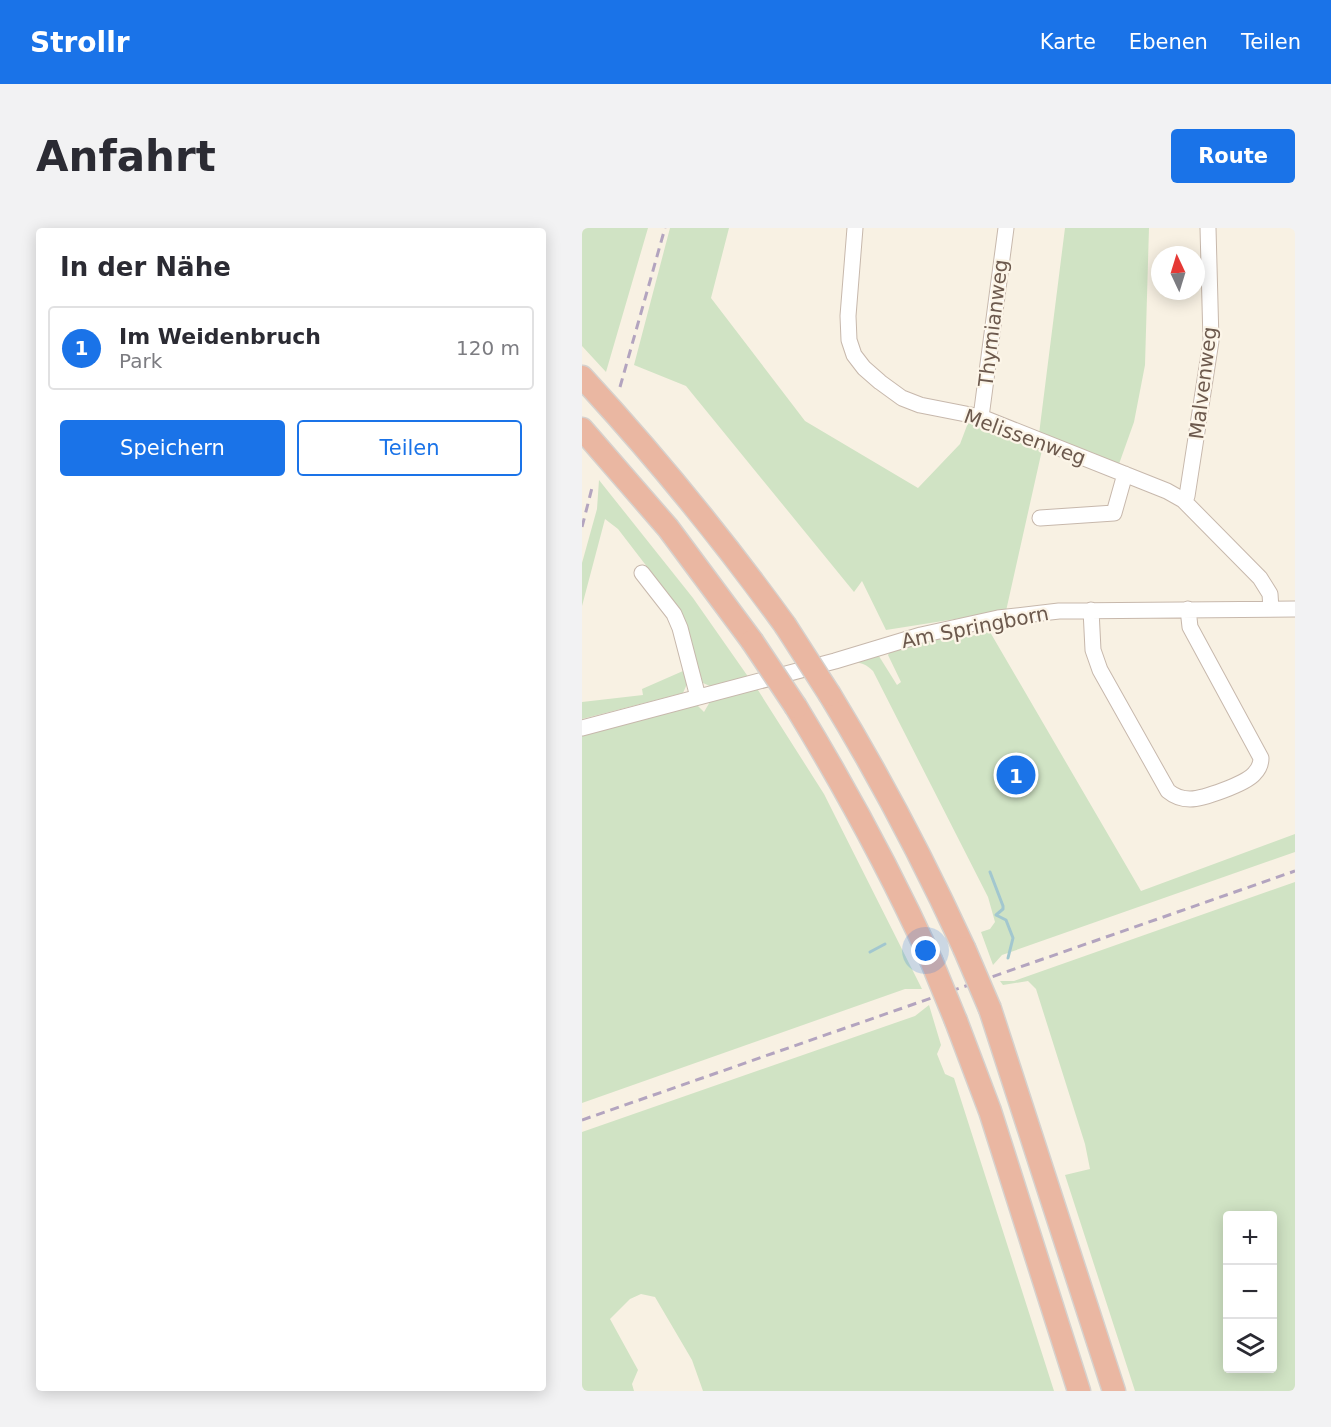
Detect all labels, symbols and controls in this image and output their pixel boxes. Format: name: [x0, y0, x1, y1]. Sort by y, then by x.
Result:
text: Strollr: [30, 26, 130, 59]
text: Karte: [1040, 30, 1096, 54]
text: Ebenen: [1129, 30, 1208, 54]
text: Teilen: [1241, 30, 1301, 54]
button: Route: [1171, 129, 1295, 183]
text: Anfahrt: [36, 132, 216, 181]
north arrow: [1151, 246, 1205, 300]
text: In der Nähe: [60, 252, 231, 282]
street label: Thymianweg: [973, 258, 1013, 389]
text: Im Weidenbruch: [119, 324, 321, 349]
street label: Malvenweg: [1184, 325, 1222, 441]
text: 1: [75, 336, 88, 360]
text: 120 m: [456, 336, 520, 360]
text: Park: [119, 349, 162, 373]
street label: Melissenweg: [961, 404, 1089, 470]
button: Speichern: [60, 420, 285, 476]
button: Teilen: [297, 420, 522, 476]
street label: Am Springborn: [899, 601, 1051, 653]
pin: 1: [996, 752, 1036, 798]
your location: [911, 936, 940, 965]
map controls: [1223, 1211, 1277, 1373]
button: +: [1223, 1211, 1277, 1265]
button: −: [1223, 1265, 1277, 1319]
button: layers: [1223, 1319, 1277, 1373]

